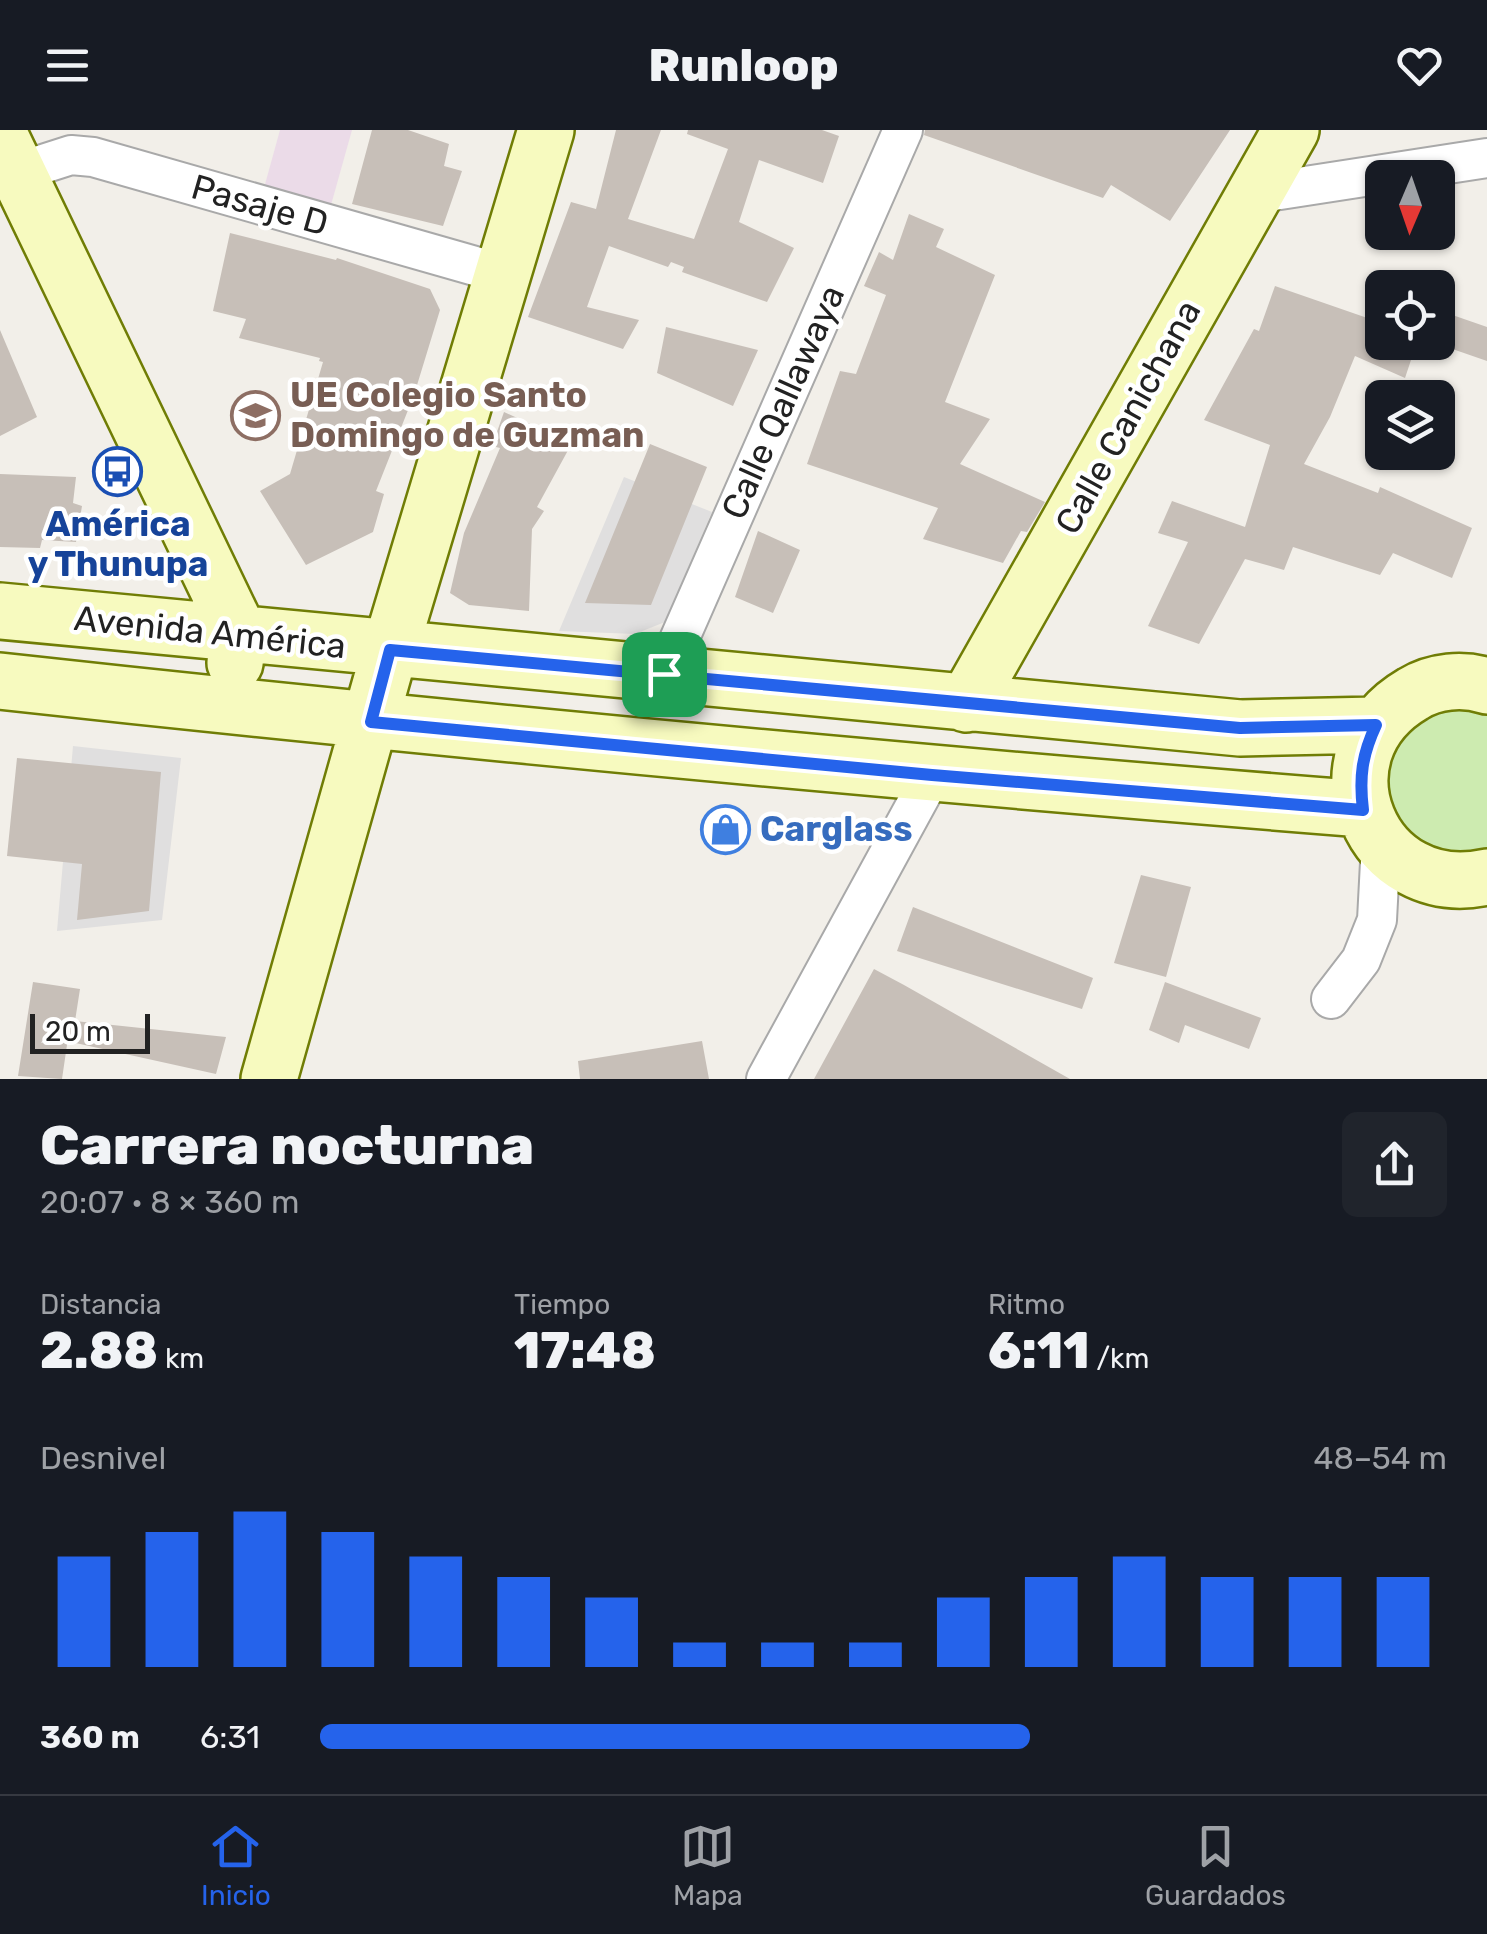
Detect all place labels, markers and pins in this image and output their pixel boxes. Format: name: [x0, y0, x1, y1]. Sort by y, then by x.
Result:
place label: UE Colegio Santo Domingo de Guzman: [290, 374, 645, 456]
school or university icon: UE Colegio Santo Domingo de Guzman: [229, 389, 281, 441]
bus stop icon: América y Thunupa: [92, 446, 144, 498]
place label: América y Thunupa: [27, 503, 209, 585]
pin: [622, 632, 707, 717]
shop icon: Carglass: [699, 803, 751, 855]
place label: Carglass: [760, 808, 913, 850]

